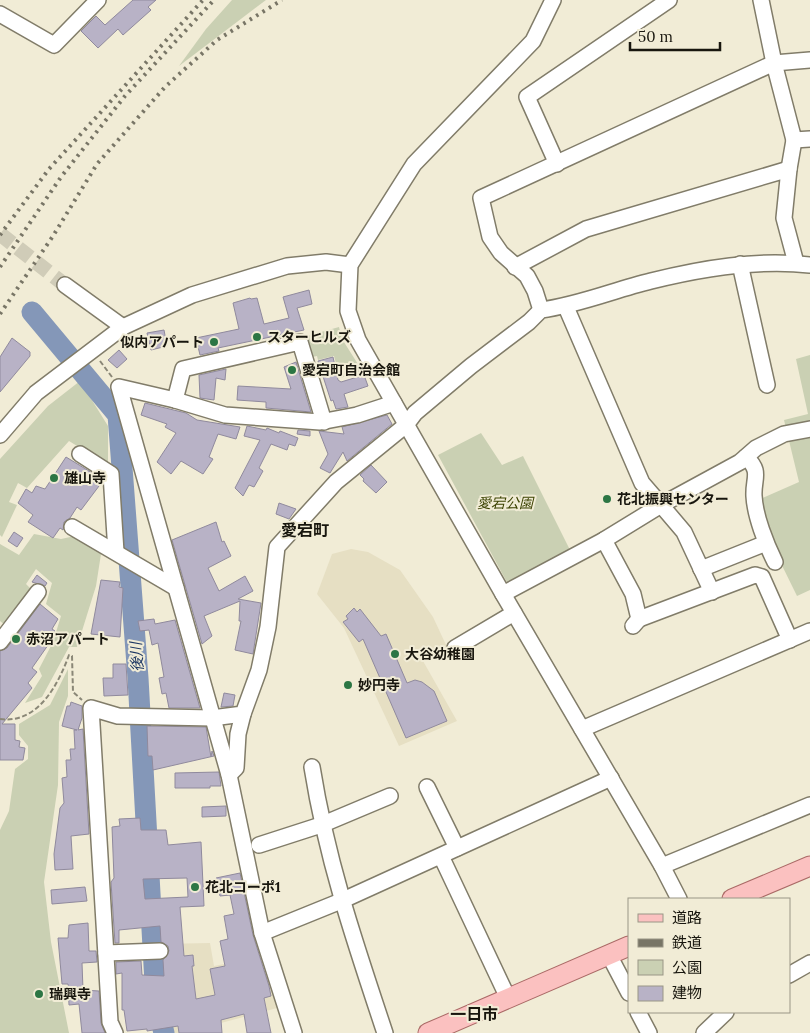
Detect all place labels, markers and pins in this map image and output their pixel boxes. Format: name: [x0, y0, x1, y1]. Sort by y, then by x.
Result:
place label: スターヒルズ: [267, 328, 351, 346]
marker: スターヒルズ: [251, 331, 263, 343]
place label: 似内アパート: [120, 333, 204, 351]
marker: 似内アパート: [208, 336, 220, 348]
place label: 愛宕町自治会館: [302, 361, 400, 379]
marker: 愛宕町自治会館: [286, 364, 298, 376]
place label: 雄山寺: [64, 469, 106, 487]
marker: 雄山寺: [48, 472, 60, 484]
place label: 花北振興センター: [617, 490, 729, 508]
marker: 花北振興センター: [601, 493, 613, 505]
place label: 赤沼アパート: [26, 630, 110, 648]
marker: 赤沼アパート: [10, 633, 22, 645]
place label: 大谷幼稚園: [405, 645, 475, 663]
marker: 大谷幼稚園: [389, 648, 401, 660]
place label: 妙円寺: [358, 676, 400, 694]
marker: 妙円寺: [342, 679, 354, 691]
place label: 花北コーポ1: [205, 878, 281, 896]
marker: 花北コーポ1: [189, 881, 201, 893]
place label: 瑞興寺: [49, 985, 91, 1003]
marker: 瑞興寺: [33, 988, 45, 1000]

